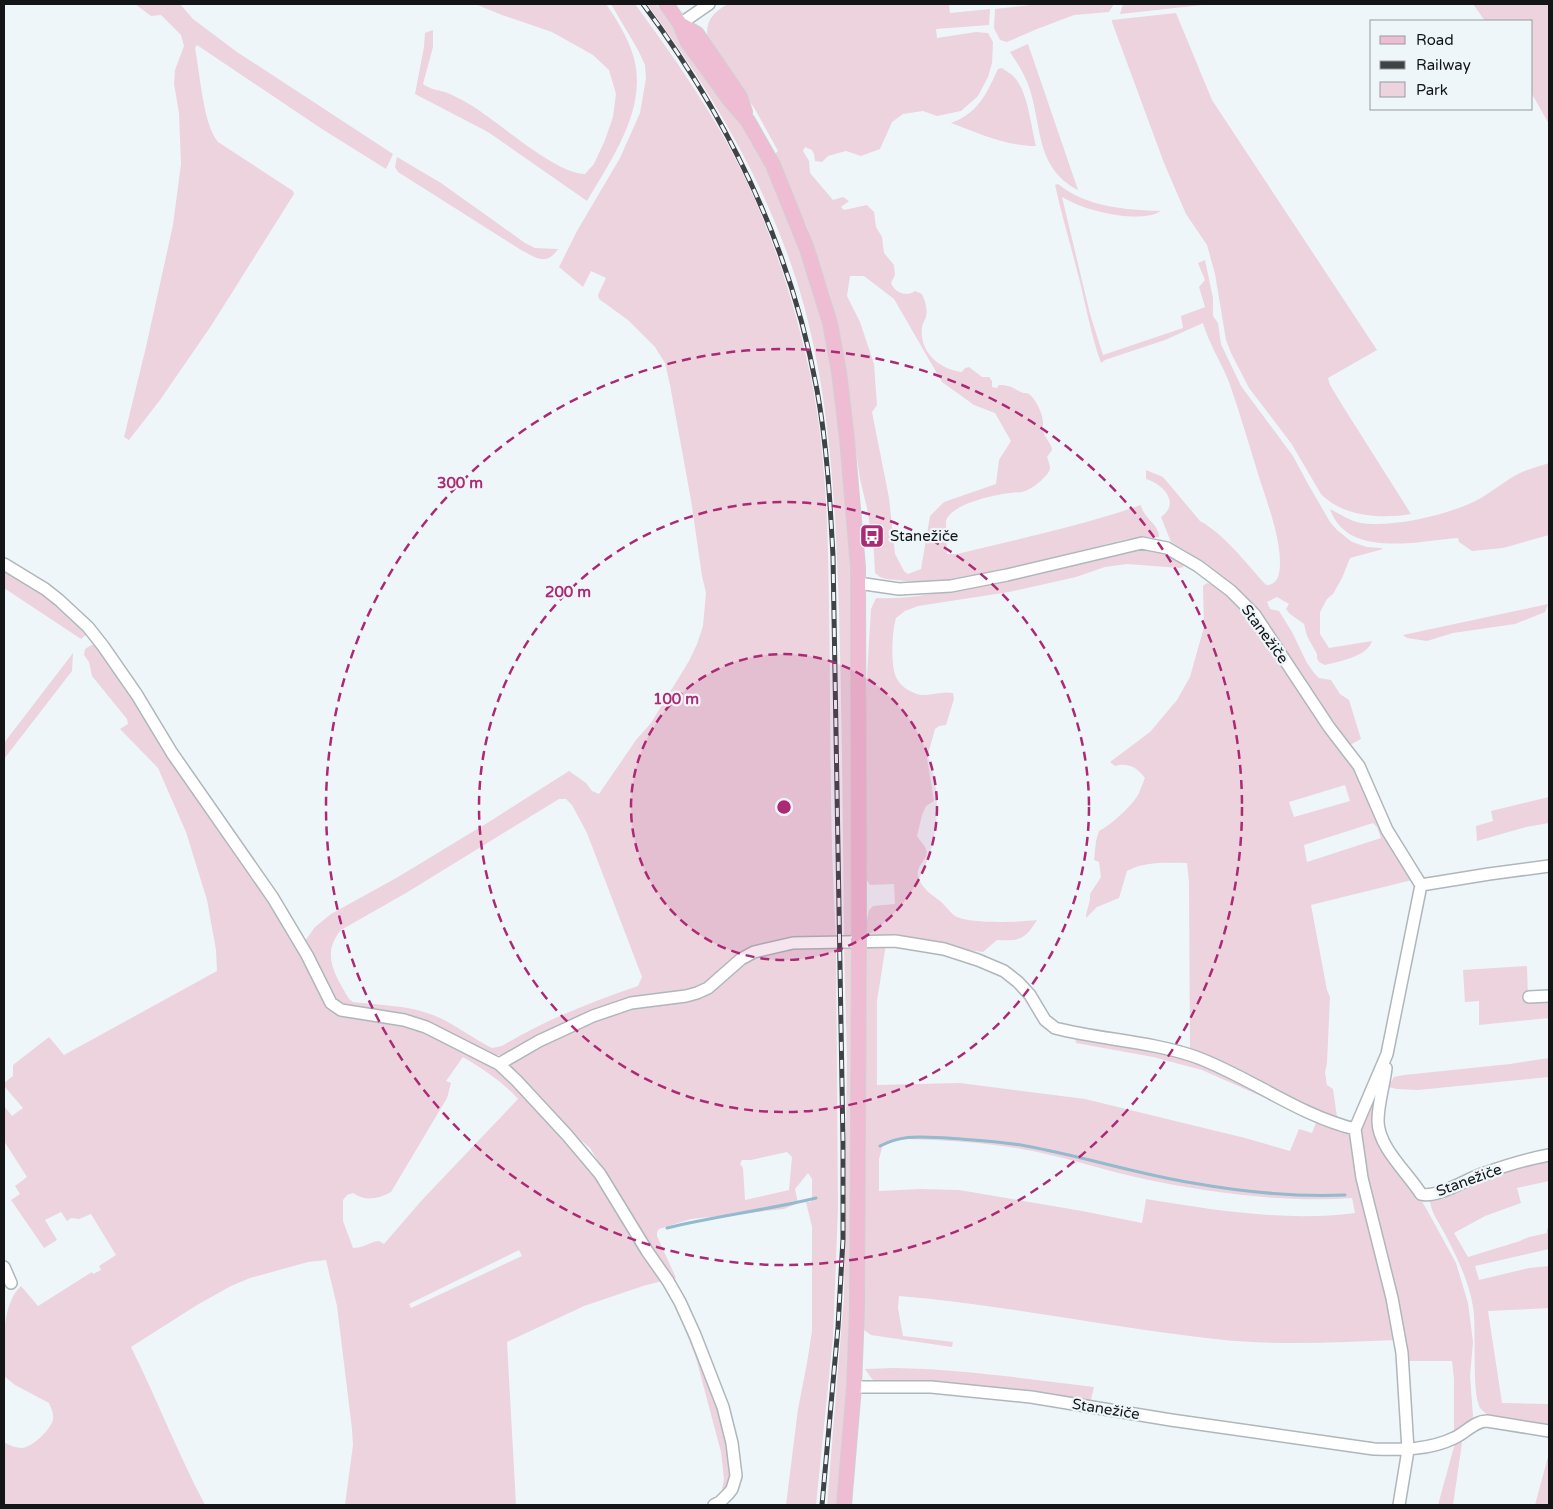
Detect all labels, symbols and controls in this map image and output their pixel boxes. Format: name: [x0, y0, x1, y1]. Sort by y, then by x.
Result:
legend: [1370, 20, 1533, 110]
text: Road: [1416, 31, 1454, 49]
text: Railway: [1416, 56, 1471, 74]
text: Park: [1416, 81, 1448, 99]
text: 300 m: [437, 474, 483, 492]
bus stop icon: Stanežiče: [859, 523, 885, 549]
place label: Stanežiče: [890, 527, 958, 545]
text: 200 m: [545, 583, 591, 601]
street label: Stanežiče: [1238, 601, 1292, 667]
text: 100 m: [653, 690, 699, 708]
centre of rings: [775, 798, 793, 816]
street label: Stanežiče: [1434, 1160, 1504, 1200]
street label: Stanežiče: [1071, 1395, 1141, 1423]

